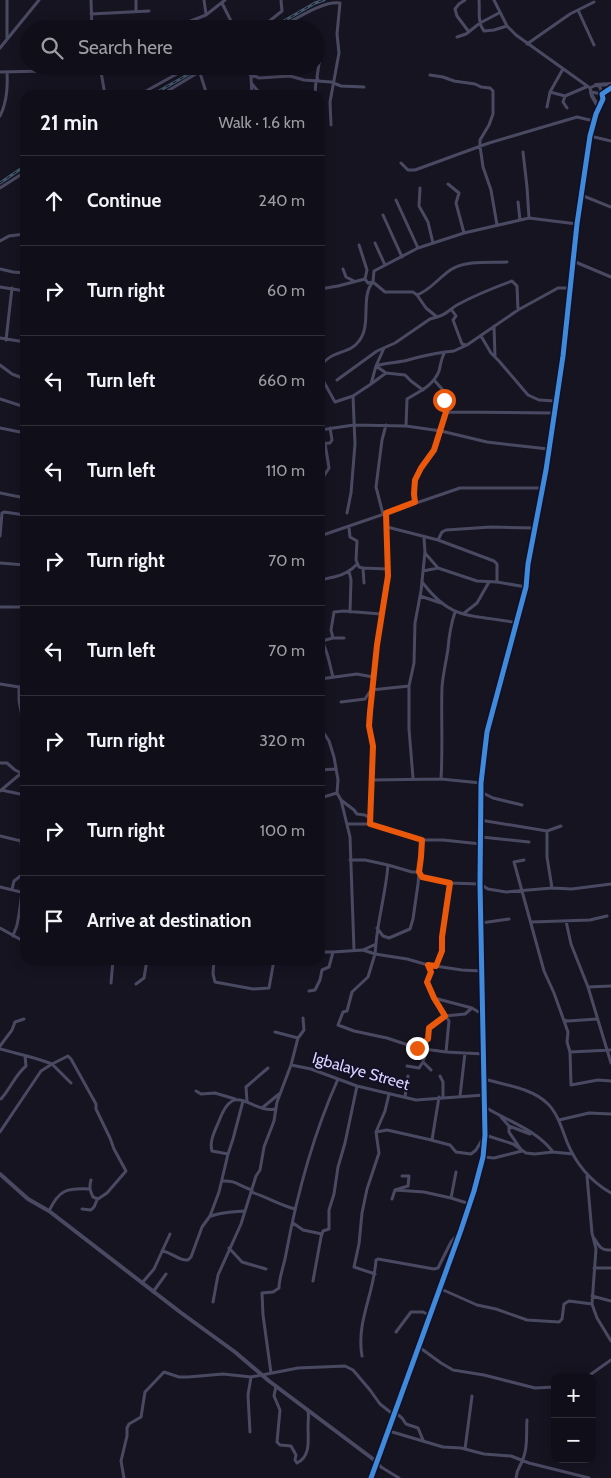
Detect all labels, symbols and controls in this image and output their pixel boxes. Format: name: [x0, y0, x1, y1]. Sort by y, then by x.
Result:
search box: [20, 20, 325, 75]
icon: search: [38, 34, 66, 62]
text: Search here: [78, 36, 172, 59]
text: 21 min: [40, 110, 98, 135]
text: Walk · 1.6 km: [218, 113, 305, 132]
icon: ahead: [40, 187, 68, 215]
text: Continue: [87, 189, 161, 212]
text: 240 m: [259, 191, 305, 210]
icon: right: [40, 277, 68, 305]
text: Turn right: [87, 279, 165, 302]
text: 60 m: [267, 281, 305, 300]
icon: left: [40, 367, 68, 395]
text: Turn left: [87, 369, 155, 392]
text: 660 m: [258, 371, 305, 390]
route start: [433, 389, 456, 412]
icon: left: [40, 457, 68, 485]
text: Turn left: [87, 459, 155, 482]
text: 110 m: [266, 461, 305, 480]
icon: right: [40, 547, 68, 575]
text: Turn right: [87, 549, 165, 572]
text: 70 m: [268, 551, 305, 570]
icon: left: [40, 637, 68, 665]
text: Turn left: [87, 639, 155, 662]
text: 70 m: [268, 641, 305, 660]
icon: right: [40, 727, 68, 755]
text: Turn right: [87, 729, 165, 752]
text: 320 m: [259, 731, 305, 750]
icon: right: [40, 817, 68, 845]
text: Turn right: [87, 819, 165, 842]
text: 100 m: [260, 821, 305, 840]
icon: arrive: [40, 907, 68, 935]
text: Arrive at destination: [87, 909, 251, 932]
route end: [406, 1037, 429, 1060]
street label: Igbalaye Street: [310, 1048, 412, 1094]
map controls: [551, 1373, 596, 1463]
button: +: [551, 1373, 596, 1418]
button: −: [551, 1418, 596, 1463]

